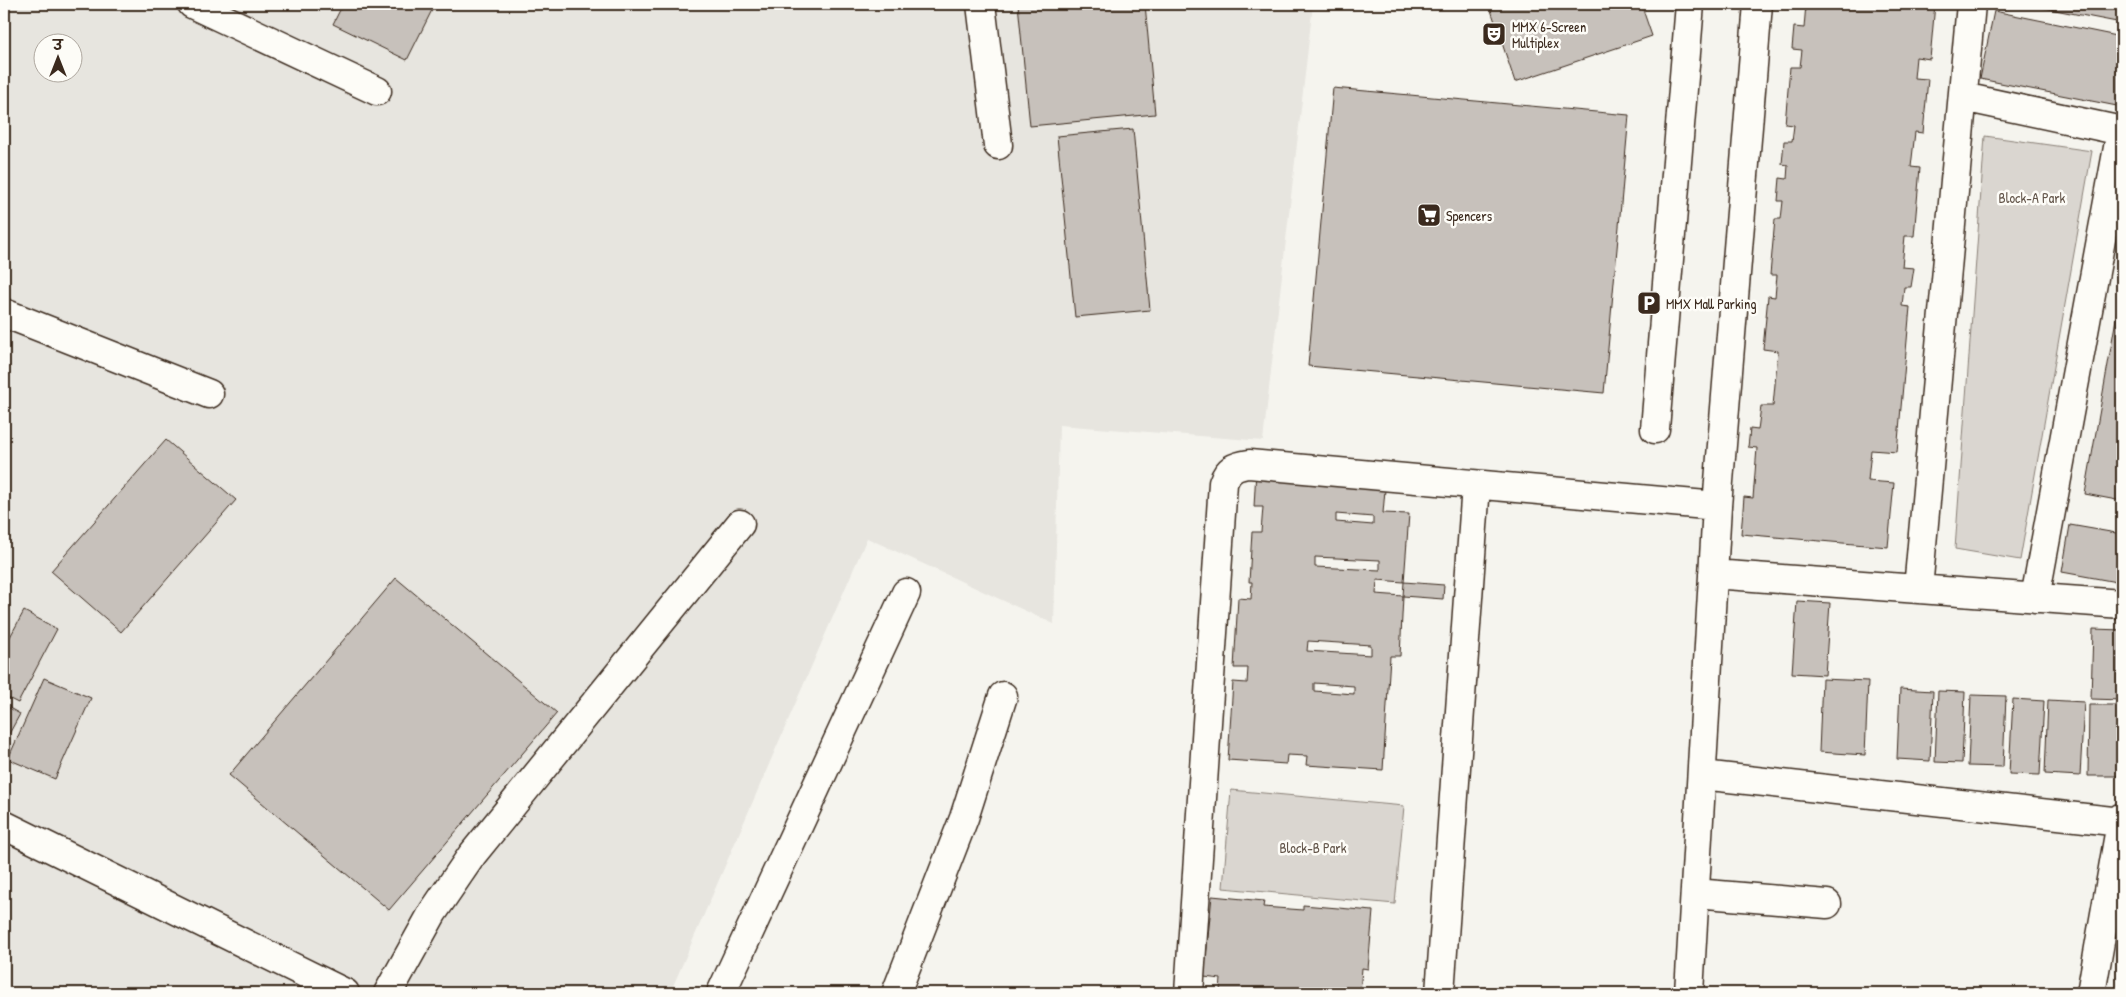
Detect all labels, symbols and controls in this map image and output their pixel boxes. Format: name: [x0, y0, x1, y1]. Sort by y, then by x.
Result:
place label: MMX 6-Screen Multiplex: [1512, 17, 1586, 53]
theatre icon: MMX 6-Screen Multiplex: [1481, 21, 1507, 47]
north arrow: [32, 32, 82, 82]
text: उ: [51, 35, 64, 54]
park label: Block-A Park: [1999, 188, 2066, 207]
supermarket icon: Spencers: [1416, 202, 1442, 228]
place label: Spencers: [1446, 206, 1492, 226]
parking icon: MMX Mall Parking: [1636, 290, 1662, 316]
place label: MMX Mall Parking: [1666, 294, 1756, 314]
park label: Block-B Park: [1279, 838, 1347, 857]

